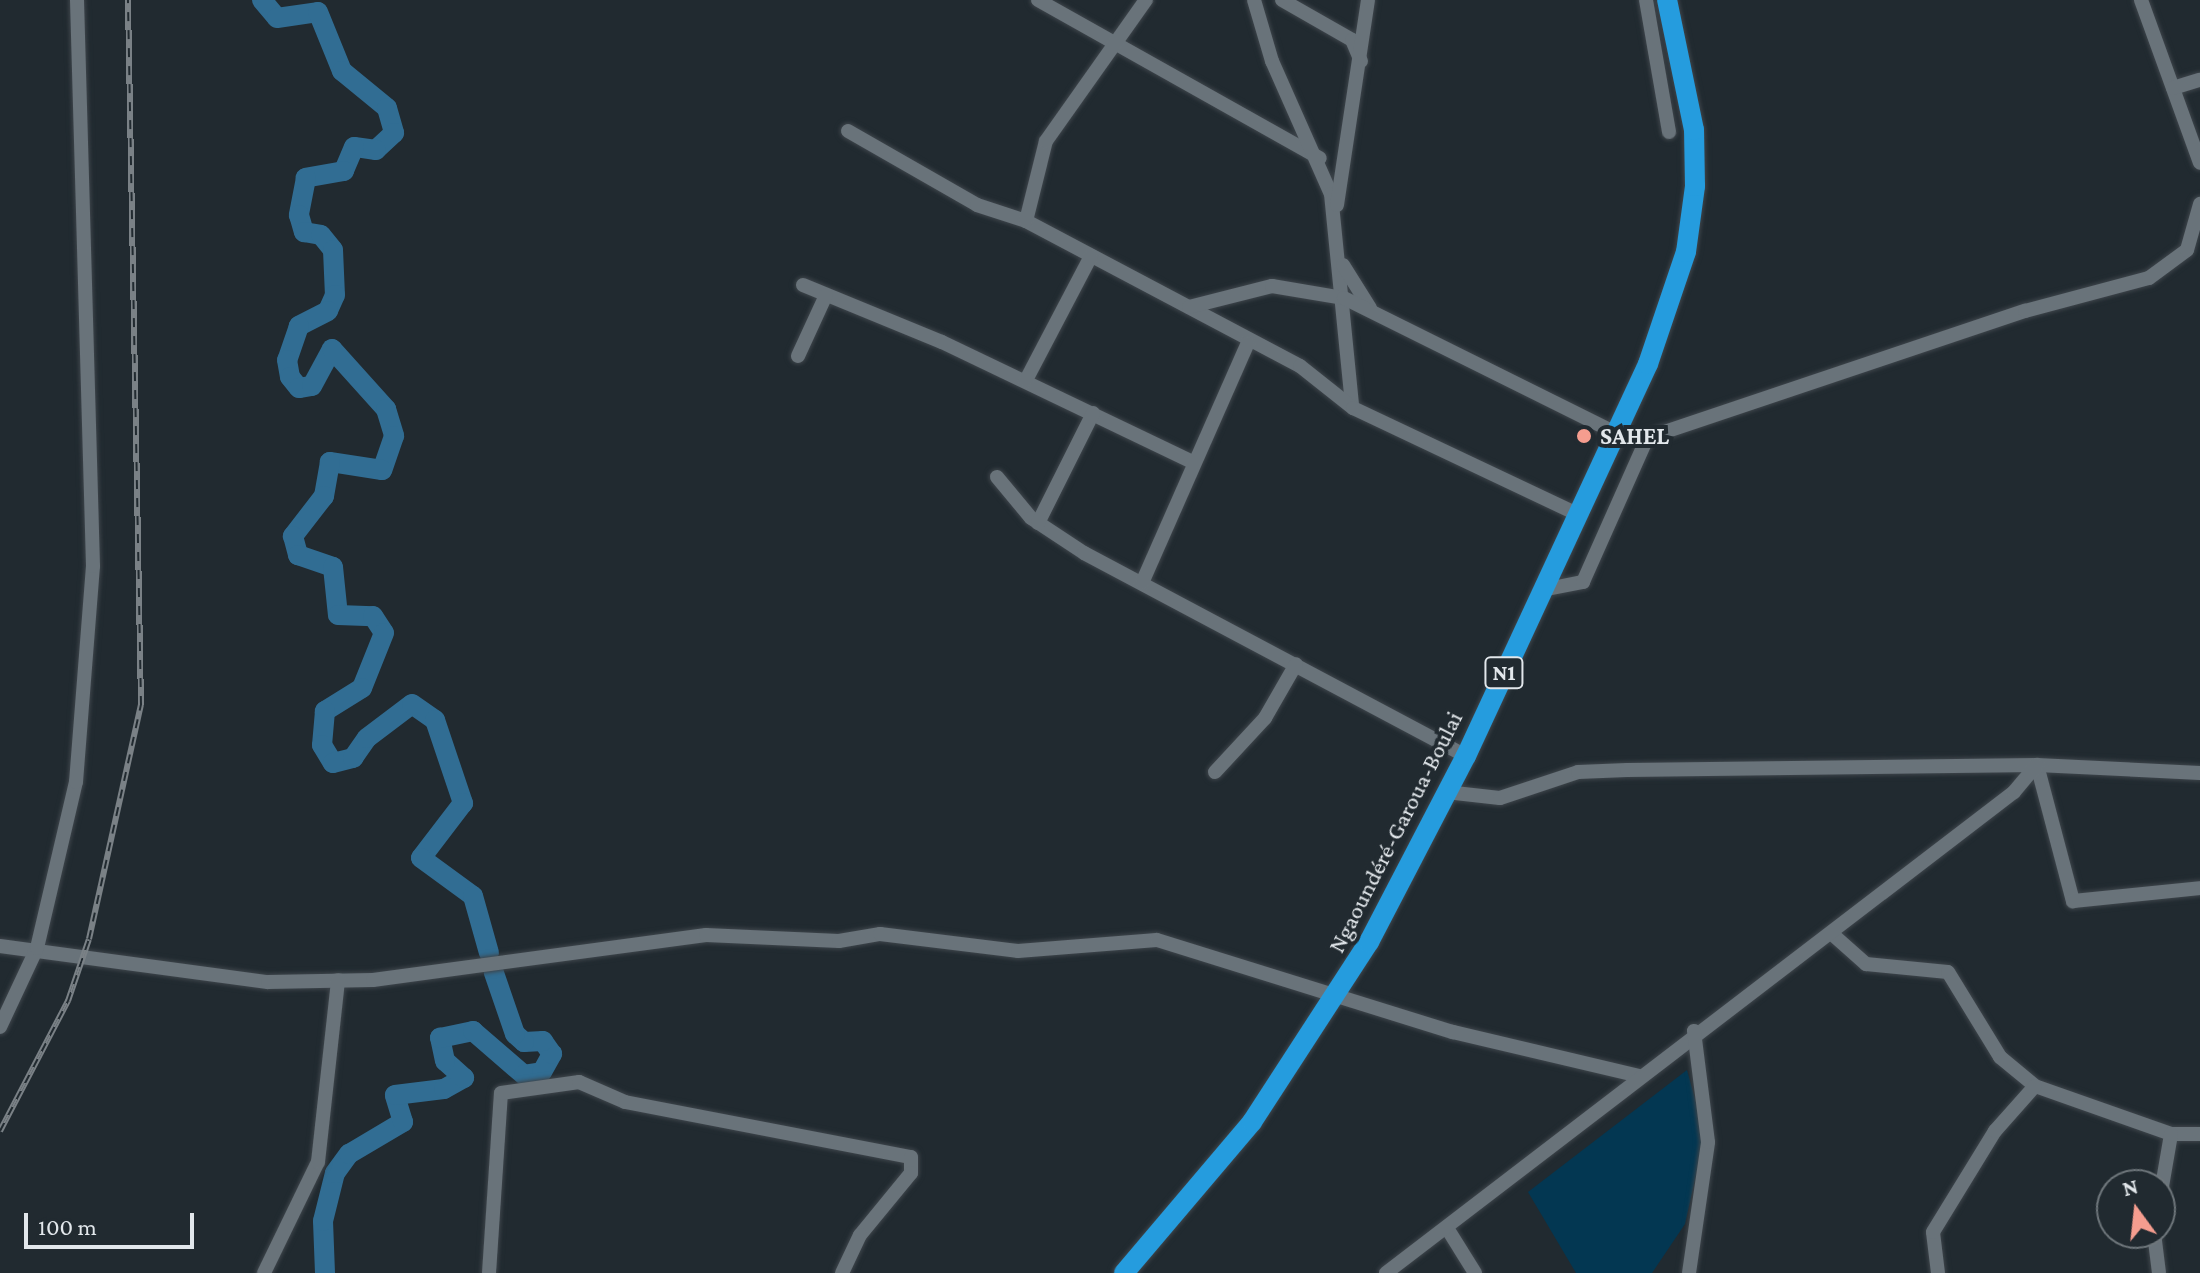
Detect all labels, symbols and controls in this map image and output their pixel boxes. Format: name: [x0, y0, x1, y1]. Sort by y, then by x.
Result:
place label: SAHEL: [1600, 422, 1669, 450]
marker: SAHEL: [1575, 427, 1593, 445]
road number: N1: [1484, 655, 1524, 691]
street label: Ngaoundéré-Garoua-Boulai: [1322, 707, 1468, 957]
north arrow: [2096, 1169, 2176, 1249]
text: N: [2120, 1173, 2141, 1201]
scale bar: [28, 1197, 198, 1247]
text: 100 m: [38, 1213, 97, 1240]

